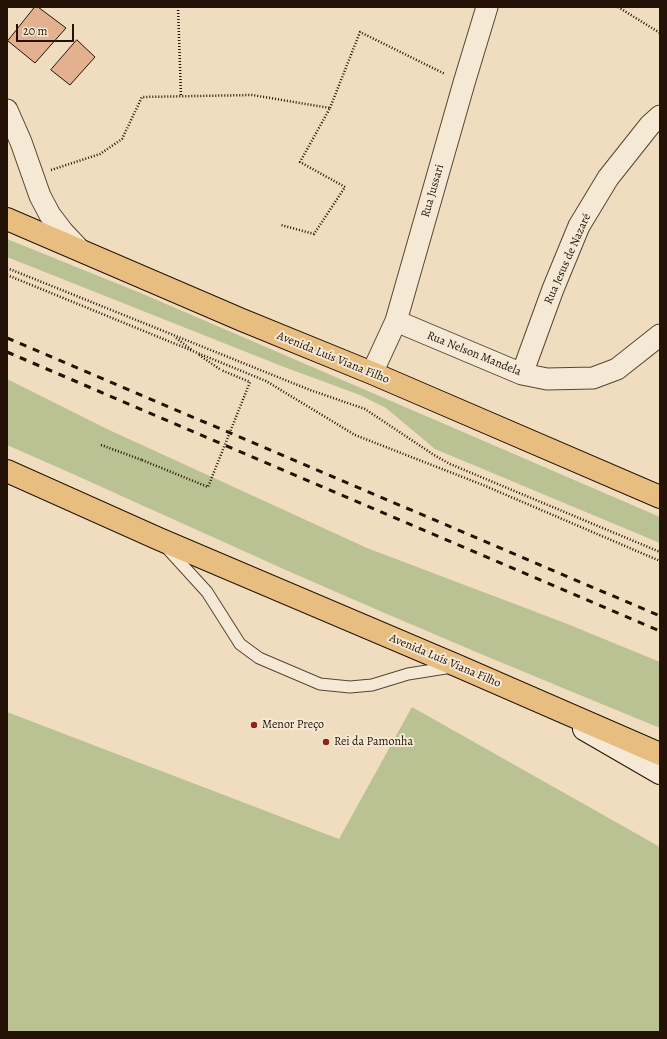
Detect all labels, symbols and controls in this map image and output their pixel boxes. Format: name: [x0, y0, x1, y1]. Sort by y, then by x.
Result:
scale bar: [18, 16, 76, 42]
text: 20 m: [23, 23, 47, 39]
street label: Rua Jussari: [419, 163, 447, 219]
street label: Rua Jesus de Nazaré: [542, 211, 594, 307]
street label: Avenida Luís Viana Filho: [275, 329, 391, 387]
street label: Rua Nelson Mandela: [425, 329, 523, 379]
street label: Avenida Luís Viana Filho: [387, 631, 503, 691]
place label: Menor Preço: [262, 718, 324, 732]
marker: Menor Preço: [249, 720, 259, 730]
place label: Rei da Pamonha: [334, 735, 413, 749]
marker: Rei da Pamonha: [321, 737, 331, 747]

